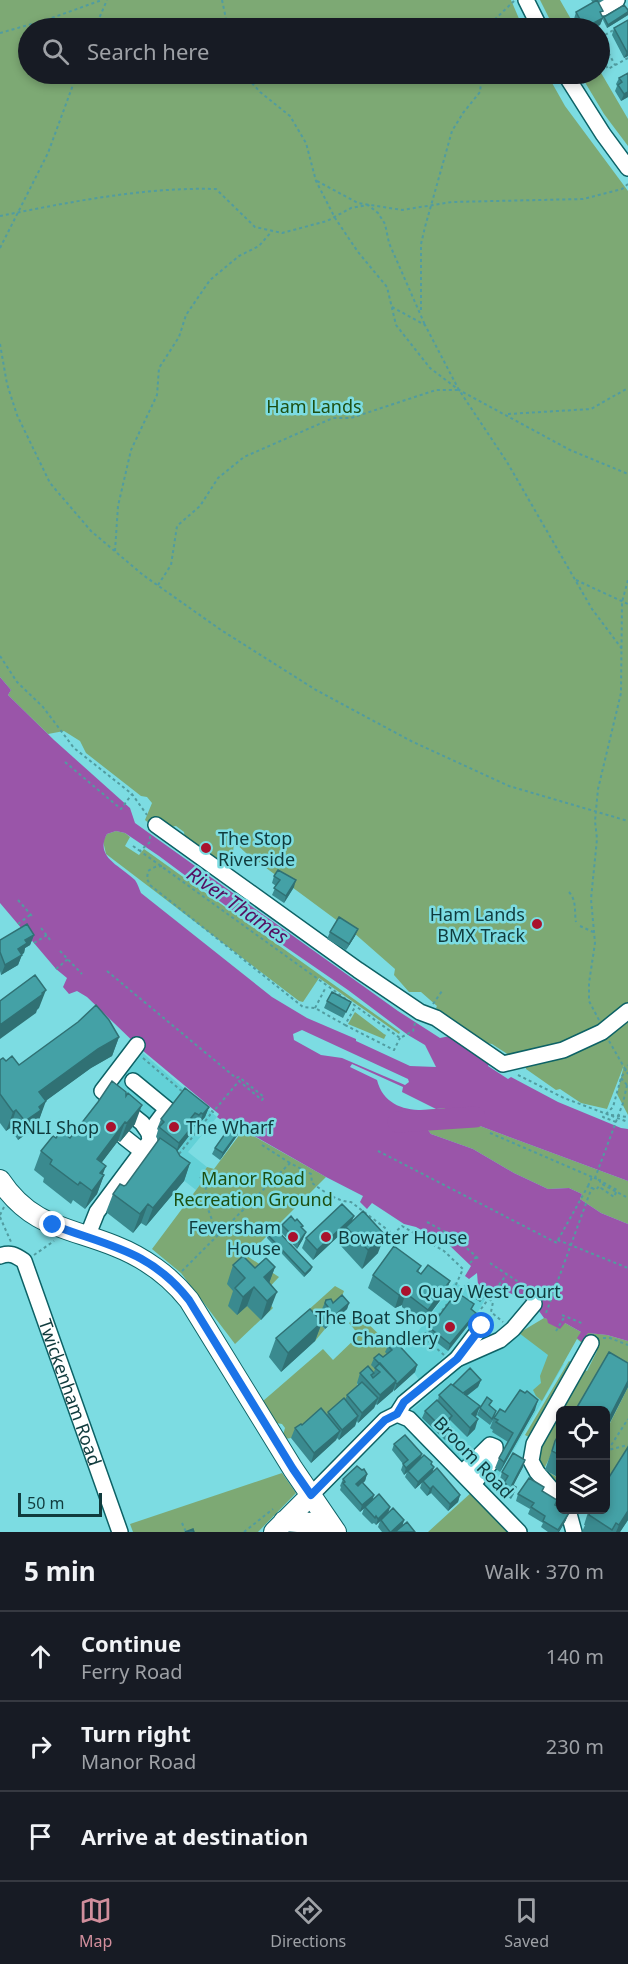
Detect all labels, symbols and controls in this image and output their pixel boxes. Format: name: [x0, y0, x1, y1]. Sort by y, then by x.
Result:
search box: [18, 18, 610, 84]
icon: search: [39, 35, 72, 68]
text: Search here: [87, 36, 209, 66]
park label: Ham Lands: [266, 394, 362, 418]
place label: The Stop Riverside: [218, 826, 295, 871]
marker: The Stop Riverside: [199, 841, 213, 855]
water label: River Thames: [182, 860, 294, 950]
place label: Ham Lands BMX Track: [430, 902, 525, 947]
marker: Ham Lands BMX Track: [530, 917, 544, 931]
place label: RNLI Shop: [11, 1115, 99, 1139]
place label: The Wharf: [186, 1115, 274, 1139]
marker: RNLI Shop: [104, 1120, 118, 1134]
marker: The Wharf: [167, 1120, 181, 1134]
park label: Manor Road Recreation Ground: [173, 1166, 333, 1211]
route end: [39, 1211, 65, 1237]
place label: Feversham House: [188, 1215, 281, 1260]
place label: Bowater House: [338, 1225, 467, 1249]
marker: Feversham House: [286, 1230, 300, 1244]
marker: Bowater House: [319, 1230, 333, 1244]
place label: Quay West Court: [418, 1279, 561, 1303]
marker: Quay West Court: [399, 1284, 413, 1298]
place label: The Boat Shop Chandlery: [315, 1305, 439, 1350]
route start: [468, 1312, 494, 1338]
street label: Twickenham Road: [33, 1316, 107, 1469]
marker: The Boat Shop Chandlery: [443, 1320, 457, 1334]
map controls: [556, 1406, 610, 1514]
button: locate: [556, 1406, 610, 1460]
street label: Broom Road: [429, 1411, 519, 1503]
button: layers: [556, 1460, 610, 1514]
scale bar: [18, 1490, 102, 1518]
text: 50 m: [27, 1492, 64, 1514]
text: 5 min: [24, 1553, 96, 1589]
text: Walk · 370 m: [485, 1558, 604, 1585]
text: Continue: [81, 1628, 181, 1658]
icon: ahead: [24, 1640, 57, 1673]
text: 140 m: [546, 1643, 604, 1670]
text: Ferry Road: [81, 1658, 183, 1685]
text: Turn right: [81, 1718, 191, 1748]
icon: right: [24, 1730, 57, 1763]
text: 230 m: [546, 1733, 604, 1760]
text: Manor Road: [81, 1748, 196, 1775]
icon: arrive: [24, 1820, 57, 1853]
text: Arrive at destination: [81, 1821, 308, 1851]
tab: Map: [79, 1894, 112, 1952]
tab: Directions: [270, 1894, 346, 1952]
tab: Saved: [504, 1894, 549, 1952]

